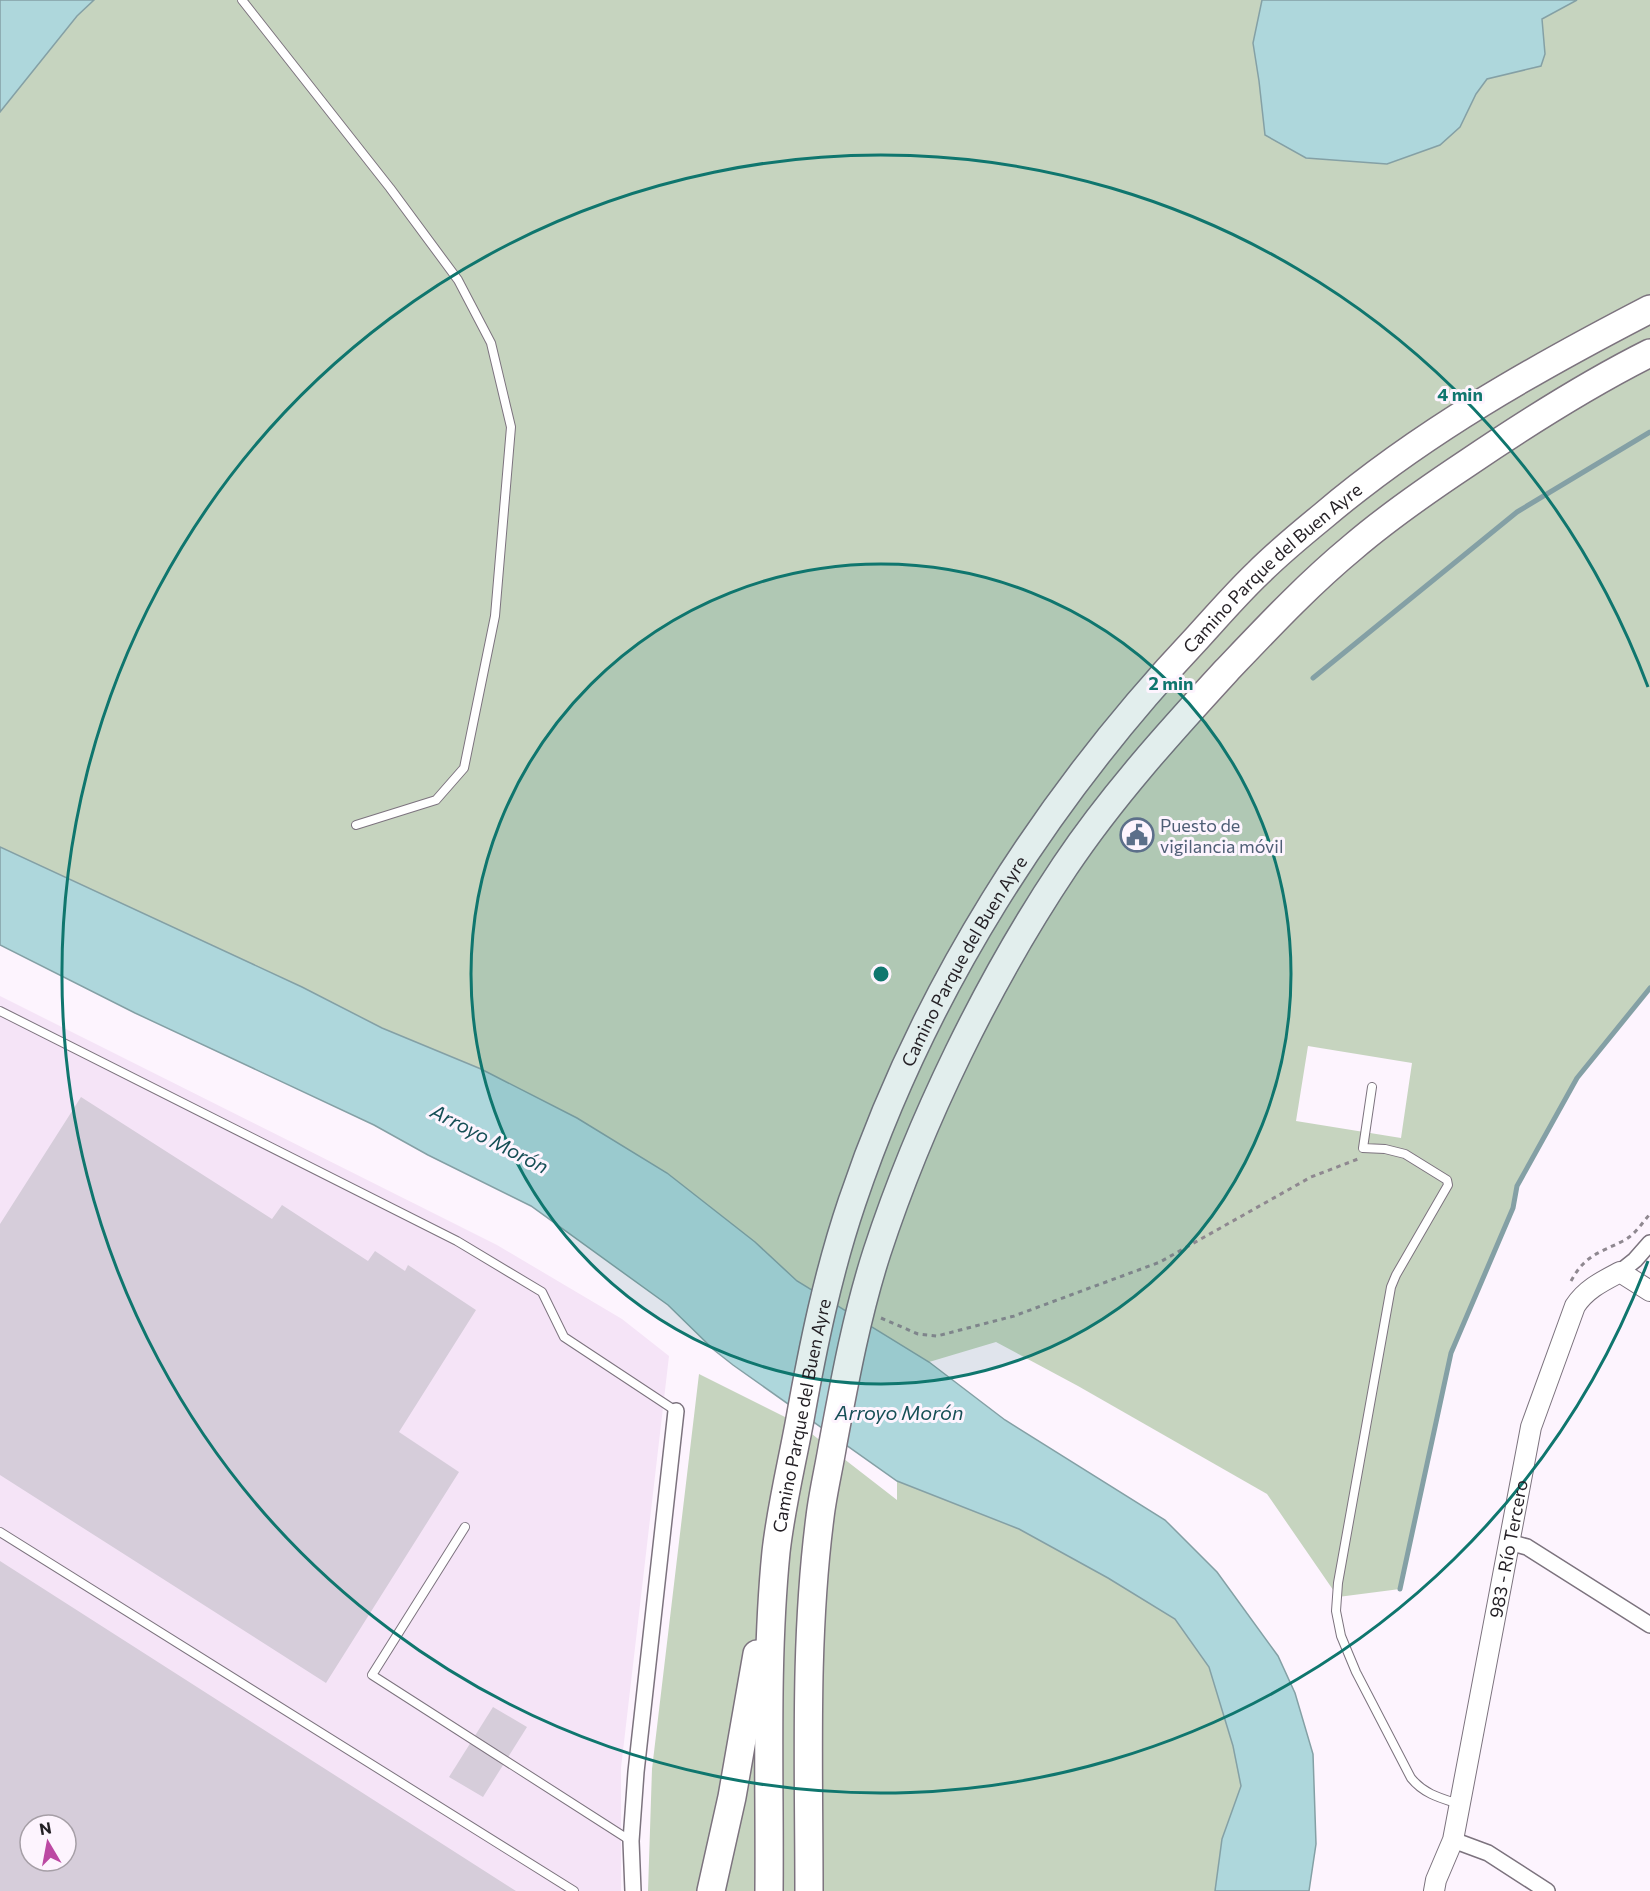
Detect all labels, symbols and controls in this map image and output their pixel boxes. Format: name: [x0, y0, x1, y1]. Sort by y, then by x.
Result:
text: 4 min: [1437, 383, 1483, 405]
street label: Camino Parque del Buen Ayre: [1178, 478, 1366, 657]
text: 2 min: [1149, 672, 1193, 694]
place label: Puesto de vigilancia móvil: [1160, 814, 1284, 857]
public building icon: Puesto de vigilancia móvil: [1119, 817, 1155, 853]
street label: Camino Parque del Buen Ayre: [896, 851, 1031, 1070]
centre of rings: [871, 964, 891, 984]
water label: Arroyo Morón: [426, 1098, 553, 1178]
street label: Camino Parque del Buen Ayre: [768, 1296, 835, 1534]
water label: Arroyo Morón: [834, 1400, 963, 1424]
street label: 983 - Río Tercero: [1484, 1478, 1532, 1620]
north arrow: [18, 1813, 78, 1873]
text: N: [38, 1817, 53, 1838]

